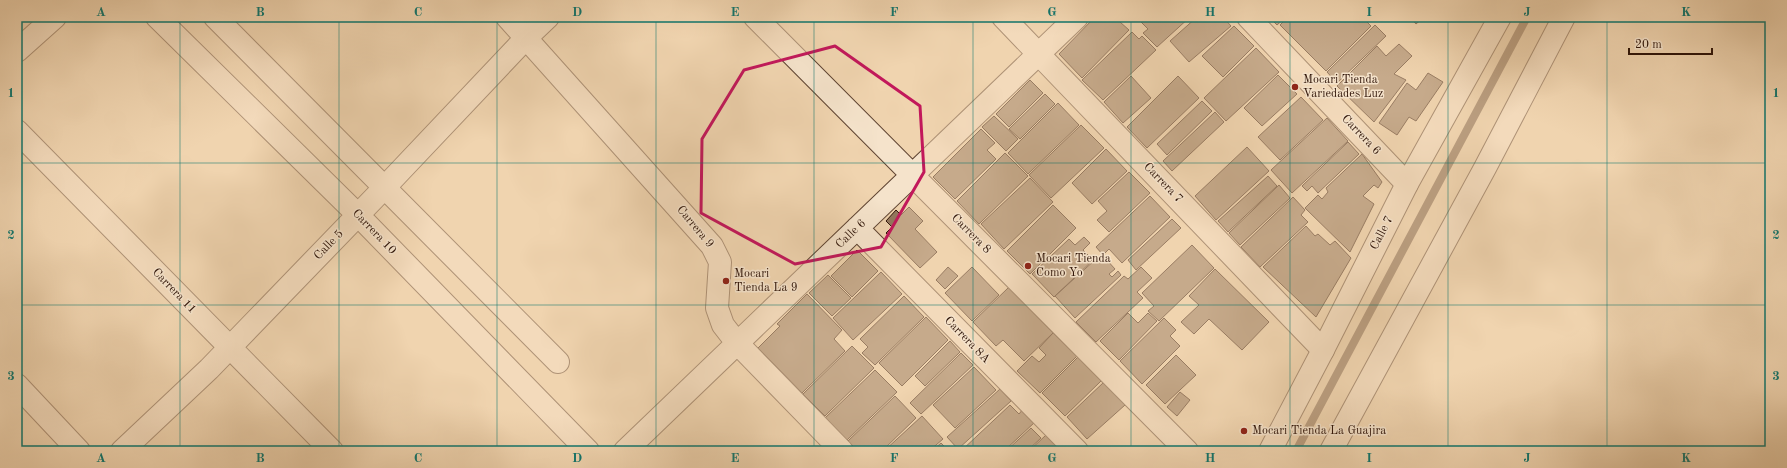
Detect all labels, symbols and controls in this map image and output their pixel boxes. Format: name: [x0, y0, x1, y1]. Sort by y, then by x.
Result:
text: A: [96, 6, 106, 19]
text: B: [255, 6, 265, 19]
text: C: [414, 6, 422, 19]
text: D: [572, 6, 582, 19]
text: E: [731, 6, 740, 19]
text: F: [890, 6, 899, 19]
text: G: [1047, 6, 1057, 19]
text: H: [1205, 6, 1216, 19]
text: I: [1366, 6, 1372, 19]
text: J: [1523, 6, 1531, 19]
text: K: [1681, 6, 1691, 19]
scale bar: [1629, 30, 1712, 56]
text: 20 m: [1635, 39, 1662, 51]
place label: Mocari Tienda Variedades Luz: [1303, 74, 1383, 100]
marker: Mocari Tienda Variedades Luz: [1290, 82, 1300, 92]
text: 1: [7, 87, 15, 100]
text: 1: [1772, 87, 1780, 100]
street label: Carrera 6: [1339, 113, 1383, 157]
street label: Carrera 7: [1141, 161, 1185, 205]
street label: Carrera 9: [674, 204, 716, 250]
street label: Carrera 10: [350, 207, 398, 257]
street label: Carrera 8: [949, 212, 993, 256]
street label: Calle 7: [1368, 214, 1396, 252]
street label: Calle 6: [834, 217, 868, 251]
street label: Calle 5: [311, 227, 346, 262]
text: 2: [7, 229, 15, 242]
text: 2: [1772, 229, 1780, 242]
place label: Mocari Tienda Como Yo: [1036, 253, 1111, 279]
marker: Mocari Tienda Como Yo: [1023, 261, 1033, 271]
street label: Carrera 11: [150, 266, 198, 316]
place label: Mocari Tienda La 9: [734, 268, 798, 294]
marker: Mocari Tienda La 9: [721, 276, 731, 286]
street label: Carrera 8A: [942, 314, 992, 366]
text: 3: [7, 370, 15, 383]
text: 3: [1772, 370, 1780, 383]
place label: Mocari Tienda La Guajira: [1252, 425, 1386, 437]
marker: Mocari Tienda La Guajira: [1239, 426, 1249, 436]
text: A: [96, 452, 106, 465]
text: B: [255, 452, 265, 465]
text: C: [414, 452, 422, 465]
text: D: [572, 452, 582, 465]
text: E: [731, 452, 740, 465]
text: F: [890, 452, 899, 465]
text: G: [1047, 452, 1057, 465]
text: H: [1205, 452, 1216, 465]
text: I: [1366, 452, 1372, 465]
text: J: [1523, 452, 1531, 465]
text: K: [1681, 452, 1691, 465]

